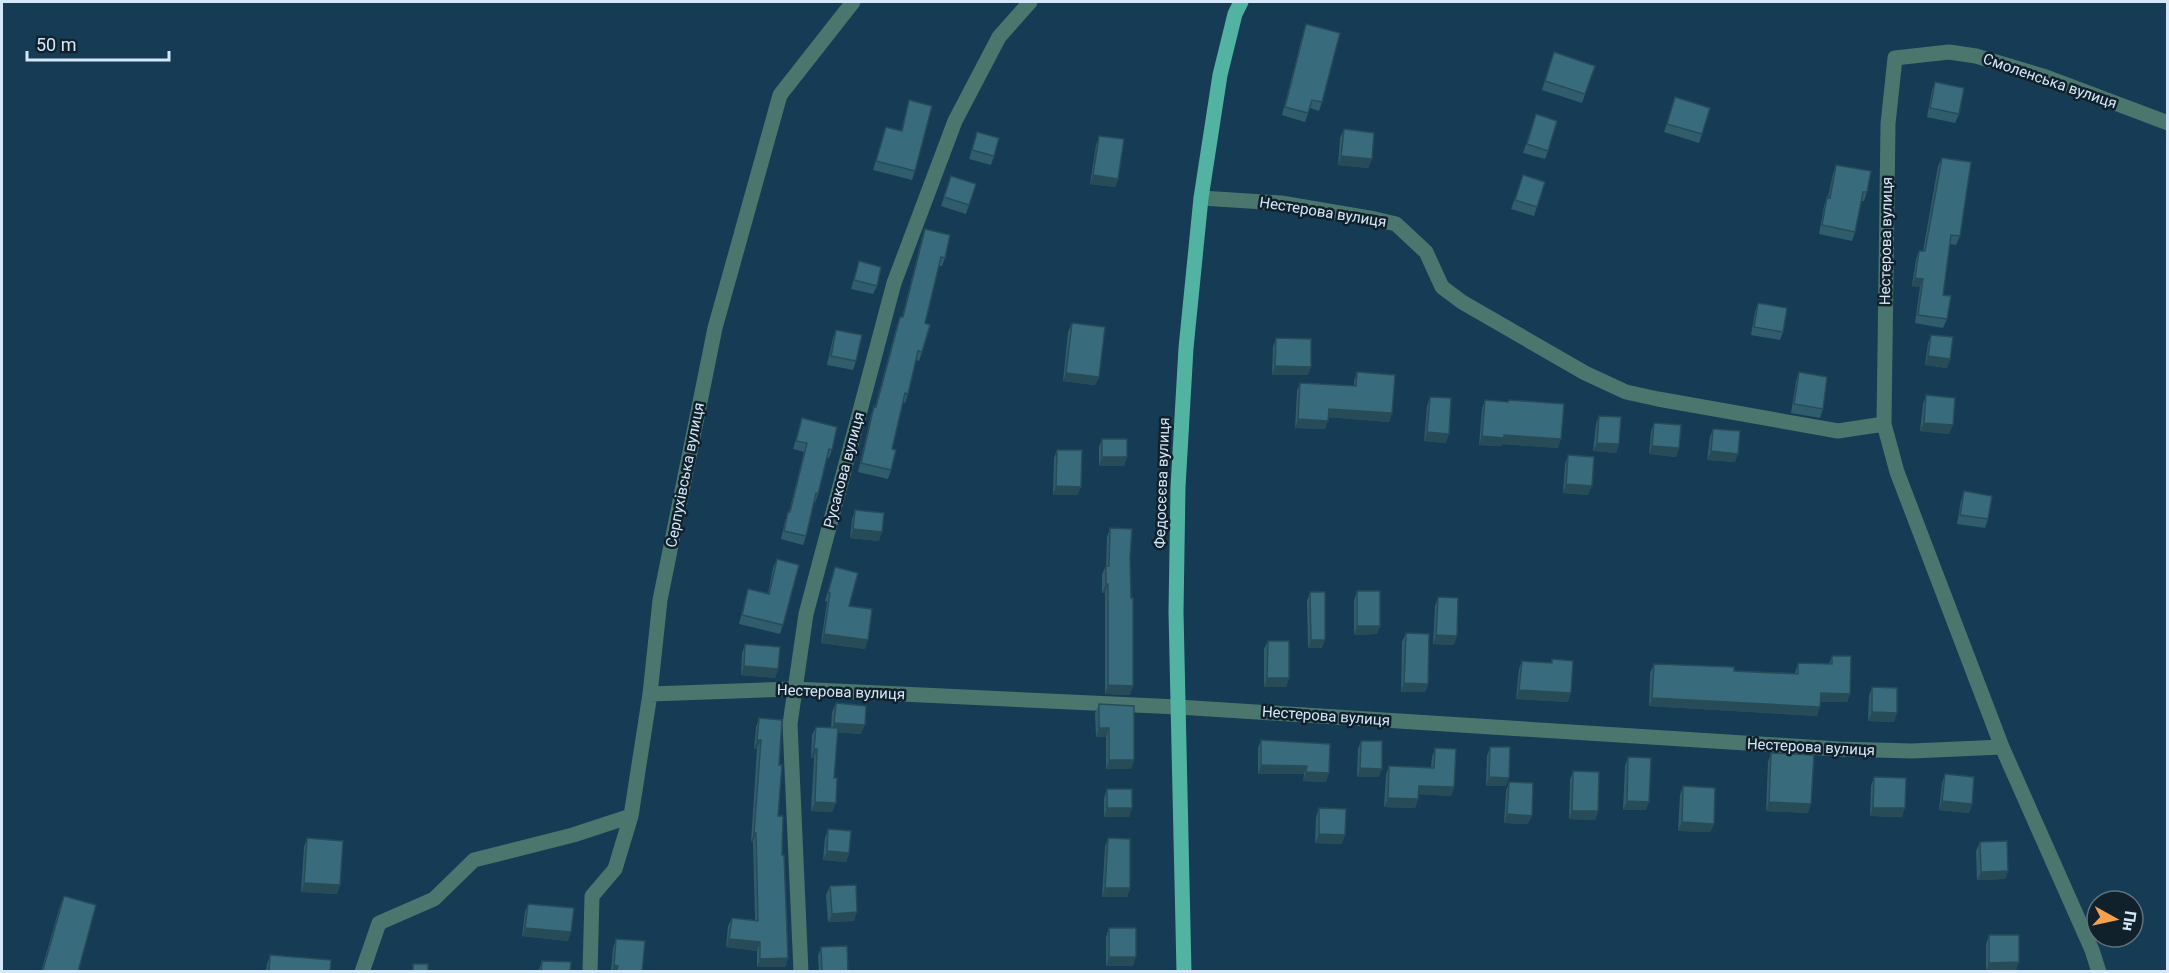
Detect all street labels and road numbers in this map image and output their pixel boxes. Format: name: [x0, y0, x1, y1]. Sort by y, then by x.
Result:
street label: Смоленська вулиця: [1981, 50, 2119, 112]
street label: Нестерова вулиця: [1876, 177, 1896, 305]
street label: Нестерова вулиця: [1258, 193, 1388, 231]
street label: Серпухівська вулиця: [662, 401, 708, 549]
street label: Русакова вулиця: [820, 410, 868, 530]
street label: Федосєєва вулиця: [1151, 417, 1173, 549]
street label: Нестерова вулиця: [777, 681, 905, 703]
street label: Нестерова вулиця: [1261, 703, 1391, 729]
street label: Нестерова вулиця: [1746, 735, 1876, 759]

